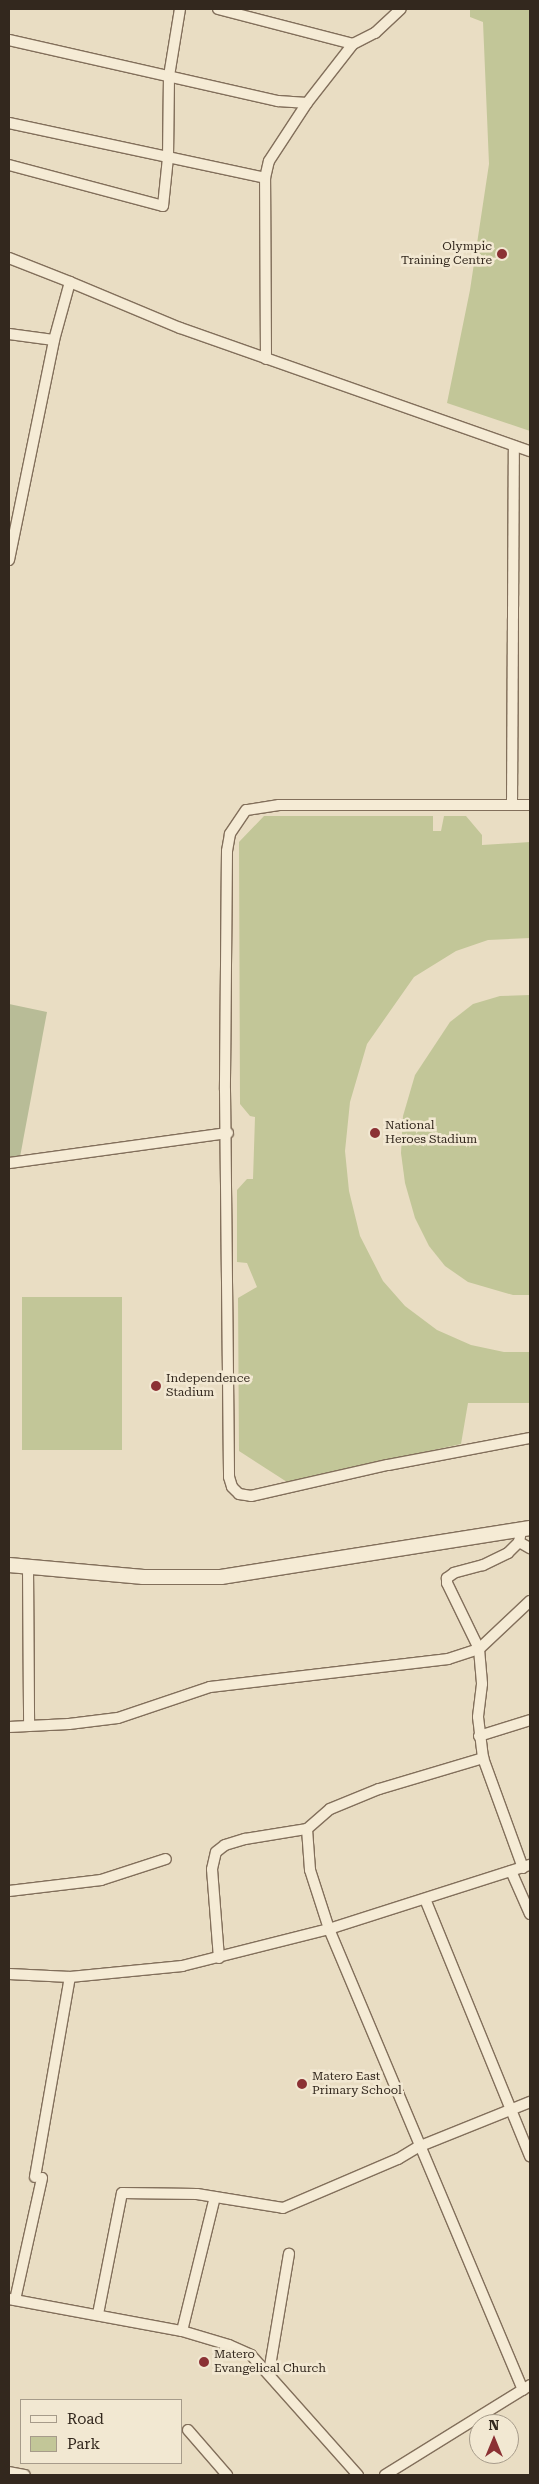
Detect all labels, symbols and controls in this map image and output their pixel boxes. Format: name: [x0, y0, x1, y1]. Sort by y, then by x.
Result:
place label: Olympic Training Centre: [401, 240, 492, 268]
marker: Olympic Training Centre: [496, 248, 508, 260]
place label: National Heroes Stadium: [385, 1119, 477, 1147]
marker: National Heroes Stadium: [369, 1127, 381, 1139]
place label: Independence Stadium: [166, 1372, 250, 1400]
marker: Independence Stadium: [150, 1380, 162, 1392]
place label: Matero East Primary School: [312, 2070, 402, 2098]
marker: Matero East Primary School: [296, 2078, 308, 2090]
place label: Matero Evangelical Church: [214, 2348, 326, 2376]
marker: Matero Evangelical Church: [198, 2356, 210, 2368]
legend: [20, 2399, 182, 2464]
text: Road: [67, 2410, 104, 2428]
north arrow: [469, 2414, 519, 2464]
text: N: [489, 2417, 499, 2433]
text: Park: [67, 2435, 100, 2453]

